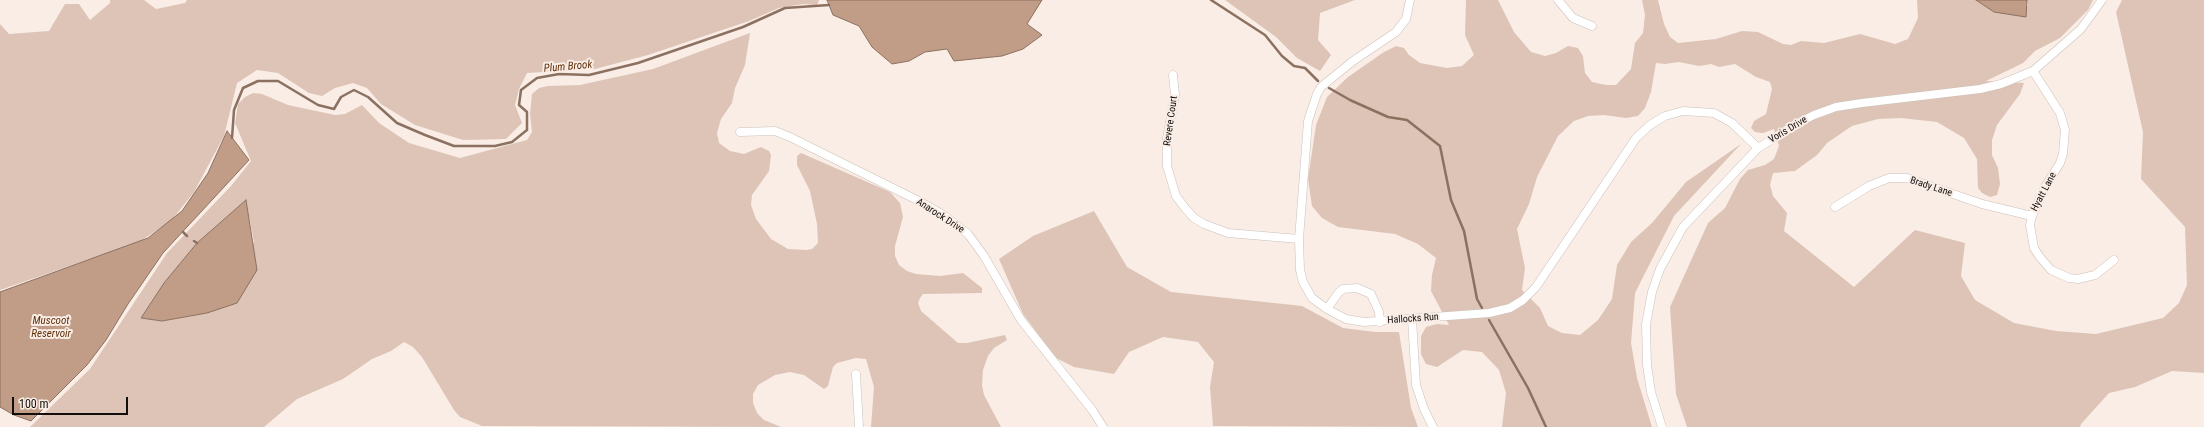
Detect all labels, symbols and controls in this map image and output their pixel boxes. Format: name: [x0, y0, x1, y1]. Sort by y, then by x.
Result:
water label: Plum Brook: [543, 58, 593, 76]
street label: Revere Court: [1162, 95, 1180, 147]
street label: Voris Drive: [1767, 114, 1809, 146]
street label: Hyatt Lane: [2029, 170, 2059, 214]
street label: Brady Lane: [1908, 175, 1954, 199]
street label: Anarock Drive: [914, 196, 966, 236]
street label: Hallocks Run: [1387, 311, 1439, 327]
water label: Muscoot Reservoir: [31, 314, 71, 340]
scale bar: [14, 389, 130, 415]
text: 100 m: [19, 397, 49, 411]

